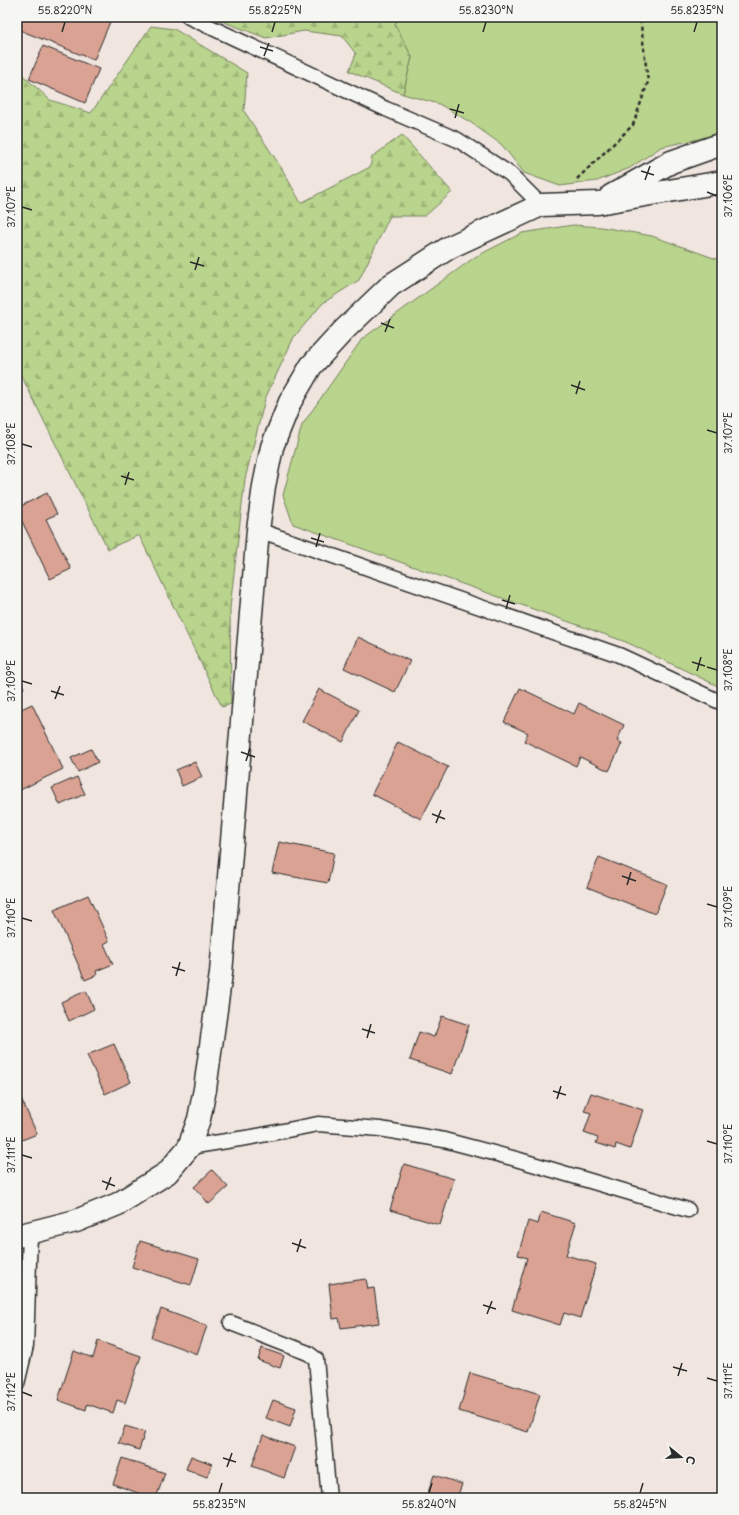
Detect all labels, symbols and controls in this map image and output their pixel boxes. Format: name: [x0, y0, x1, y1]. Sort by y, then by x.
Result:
text: 55.8220°N: [38, 2, 93, 17]
text: 55.8225°N: [248, 2, 302, 17]
text: 55.8230°N: [458, 2, 514, 17]
text: 55.8235°N: [670, 2, 724, 17]
text: 37.106°E: [720, 174, 735, 218]
text: 37.107°E: [3, 186, 18, 228]
text: 37.107°E: [720, 412, 735, 454]
text: 37.108°E: [3, 423, 18, 465]
text: 37.108°E: [720, 649, 735, 691]
text: 37.109°E: [3, 660, 18, 702]
text: 37.109°E: [720, 886, 735, 928]
text: 37.110°E: [3, 898, 18, 938]
text: 37.110°E: [720, 1124, 735, 1164]
text: 37.111°E: [3, 1136, 18, 1174]
text: 37.111°E: [720, 1362, 735, 1400]
text: 37.112°E: [3, 1372, 18, 1412]
north arrow: [661, 1437, 701, 1477]
text: С: [682, 1454, 700, 1467]
text: 55.8235°N: [192, 1496, 246, 1511]
text: 55.8240°N: [402, 1496, 457, 1511]
text: 55.8245°N: [613, 1496, 667, 1511]

